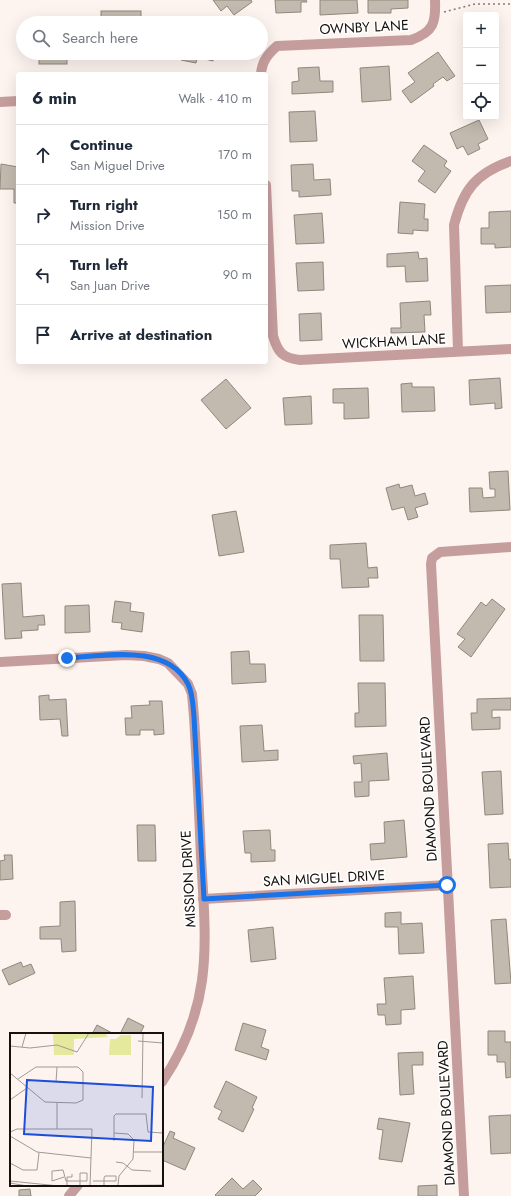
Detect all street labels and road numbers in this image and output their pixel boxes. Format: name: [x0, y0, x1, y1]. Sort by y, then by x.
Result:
street label: OWNBY LANE: [319, 15, 409, 39]
street label: WICKHAM LANE: [342, 328, 446, 354]
street label: DIAMOND BOULEVARD: [414, 716, 442, 862]
street label: MISSION DRIVE: [175, 830, 201, 928]
street label: SAN MIGUEL DRIVE: [262, 865, 386, 891]
street label: DIAMOND BOULEVARD: [432, 1040, 460, 1186]

